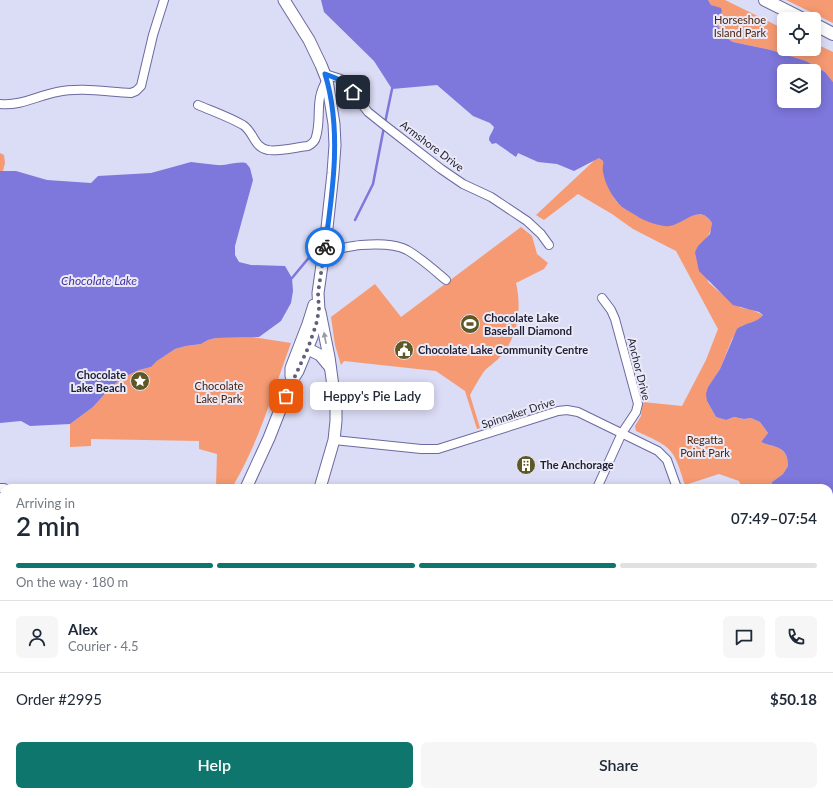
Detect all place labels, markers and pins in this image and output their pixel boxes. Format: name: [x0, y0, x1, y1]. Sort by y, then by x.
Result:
pin: [336, 75, 370, 109]
place label: Chocolate Lake Baseball Diamond: [484, 311, 572, 337]
sports icon: Chocolate Lake Baseball Diamond: [459, 313, 481, 335]
public building icon: Chocolate Lake Community Centre: [393, 339, 415, 361]
place label: Chocolate Lake Community Centre: [418, 343, 588, 356]
place label: Chocolate Lake Beach: [70, 368, 126, 394]
place icon: Chocolate Lake Beach: [129, 370, 151, 392]
pin: [269, 379, 303, 413]
callout: Heppy's Pie Lady: [310, 382, 434, 410]
building icon: The Anchorage: [515, 454, 537, 476]
place label: The Anchorage: [540, 458, 614, 471]

